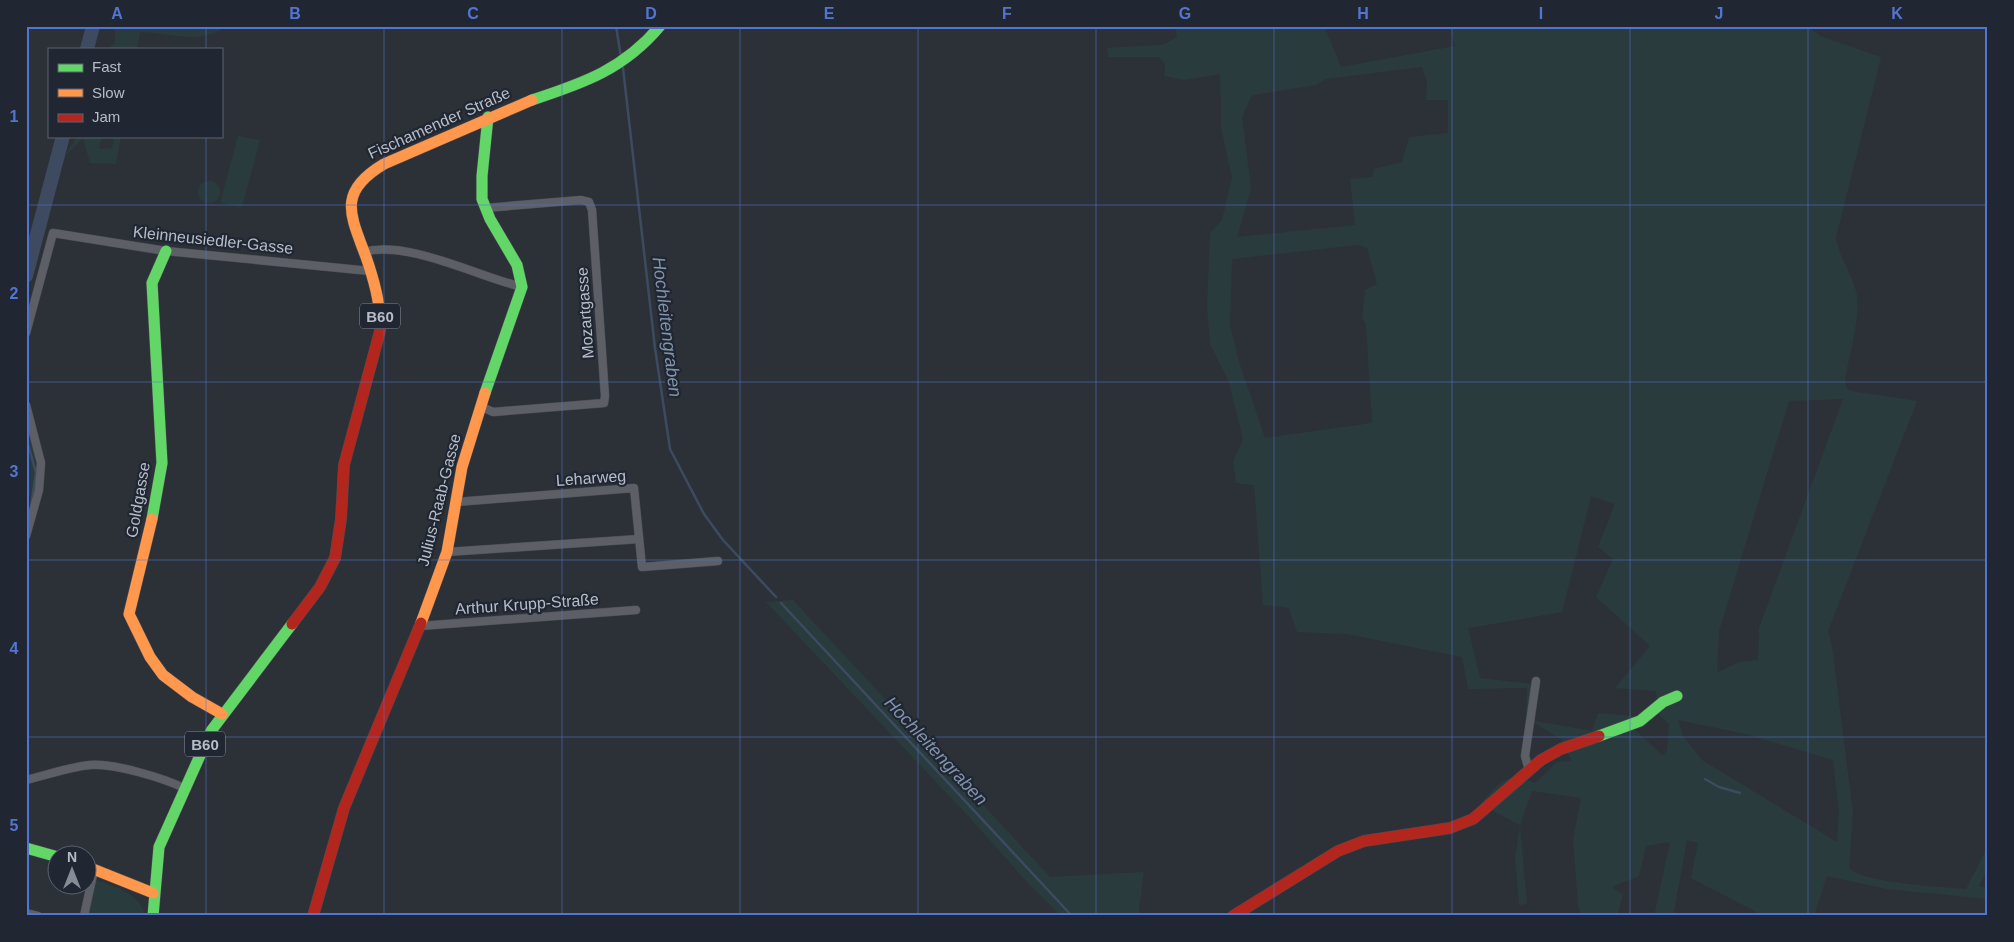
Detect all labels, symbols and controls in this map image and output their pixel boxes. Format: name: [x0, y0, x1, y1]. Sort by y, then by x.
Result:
text: A: [111, 5, 123, 22]
text: B: [289, 5, 301, 22]
text: C: [467, 5, 479, 22]
text: D: [645, 5, 657, 22]
text: E: [824, 5, 835, 22]
text: F: [1002, 5, 1012, 22]
text: G: [1179, 5, 1191, 22]
text: H: [1357, 5, 1369, 22]
text: I: [1539, 5, 1543, 22]
text: J: [1715, 5, 1723, 22]
text: K: [1891, 5, 1903, 22]
legend: [48, 48, 222, 138]
text: Fast: [92, 58, 122, 75]
text: Slow: [92, 84, 125, 101]
street label: Fischamender Straße: [365, 84, 513, 162]
text: 1: [10, 108, 19, 125]
text: Jam: [92, 108, 120, 125]
street label: Kleinneusiedler-Gasse: [132, 223, 294, 257]
water label: Hochleitengraben: [648, 256, 686, 398]
street label: Mozartgasse: [573, 267, 597, 359]
text: 2: [10, 285, 19, 302]
road number: B60: [360, 304, 400, 328]
street label: Julius-Raab-Gasse: [414, 432, 464, 568]
street label: Goldgasse: [123, 461, 153, 539]
text: 3: [10, 463, 19, 480]
street label: Leharweg: [555, 467, 627, 489]
street label: Arthur Krupp-Straße: [455, 590, 600, 618]
text: 4: [10, 640, 19, 657]
water label: Hochleitengraben: [881, 693, 991, 809]
road number: B60: [185, 732, 225, 756]
text: 5: [10, 817, 19, 834]
north arrow: [48, 844, 98, 894]
text: N: [67, 849, 77, 865]

